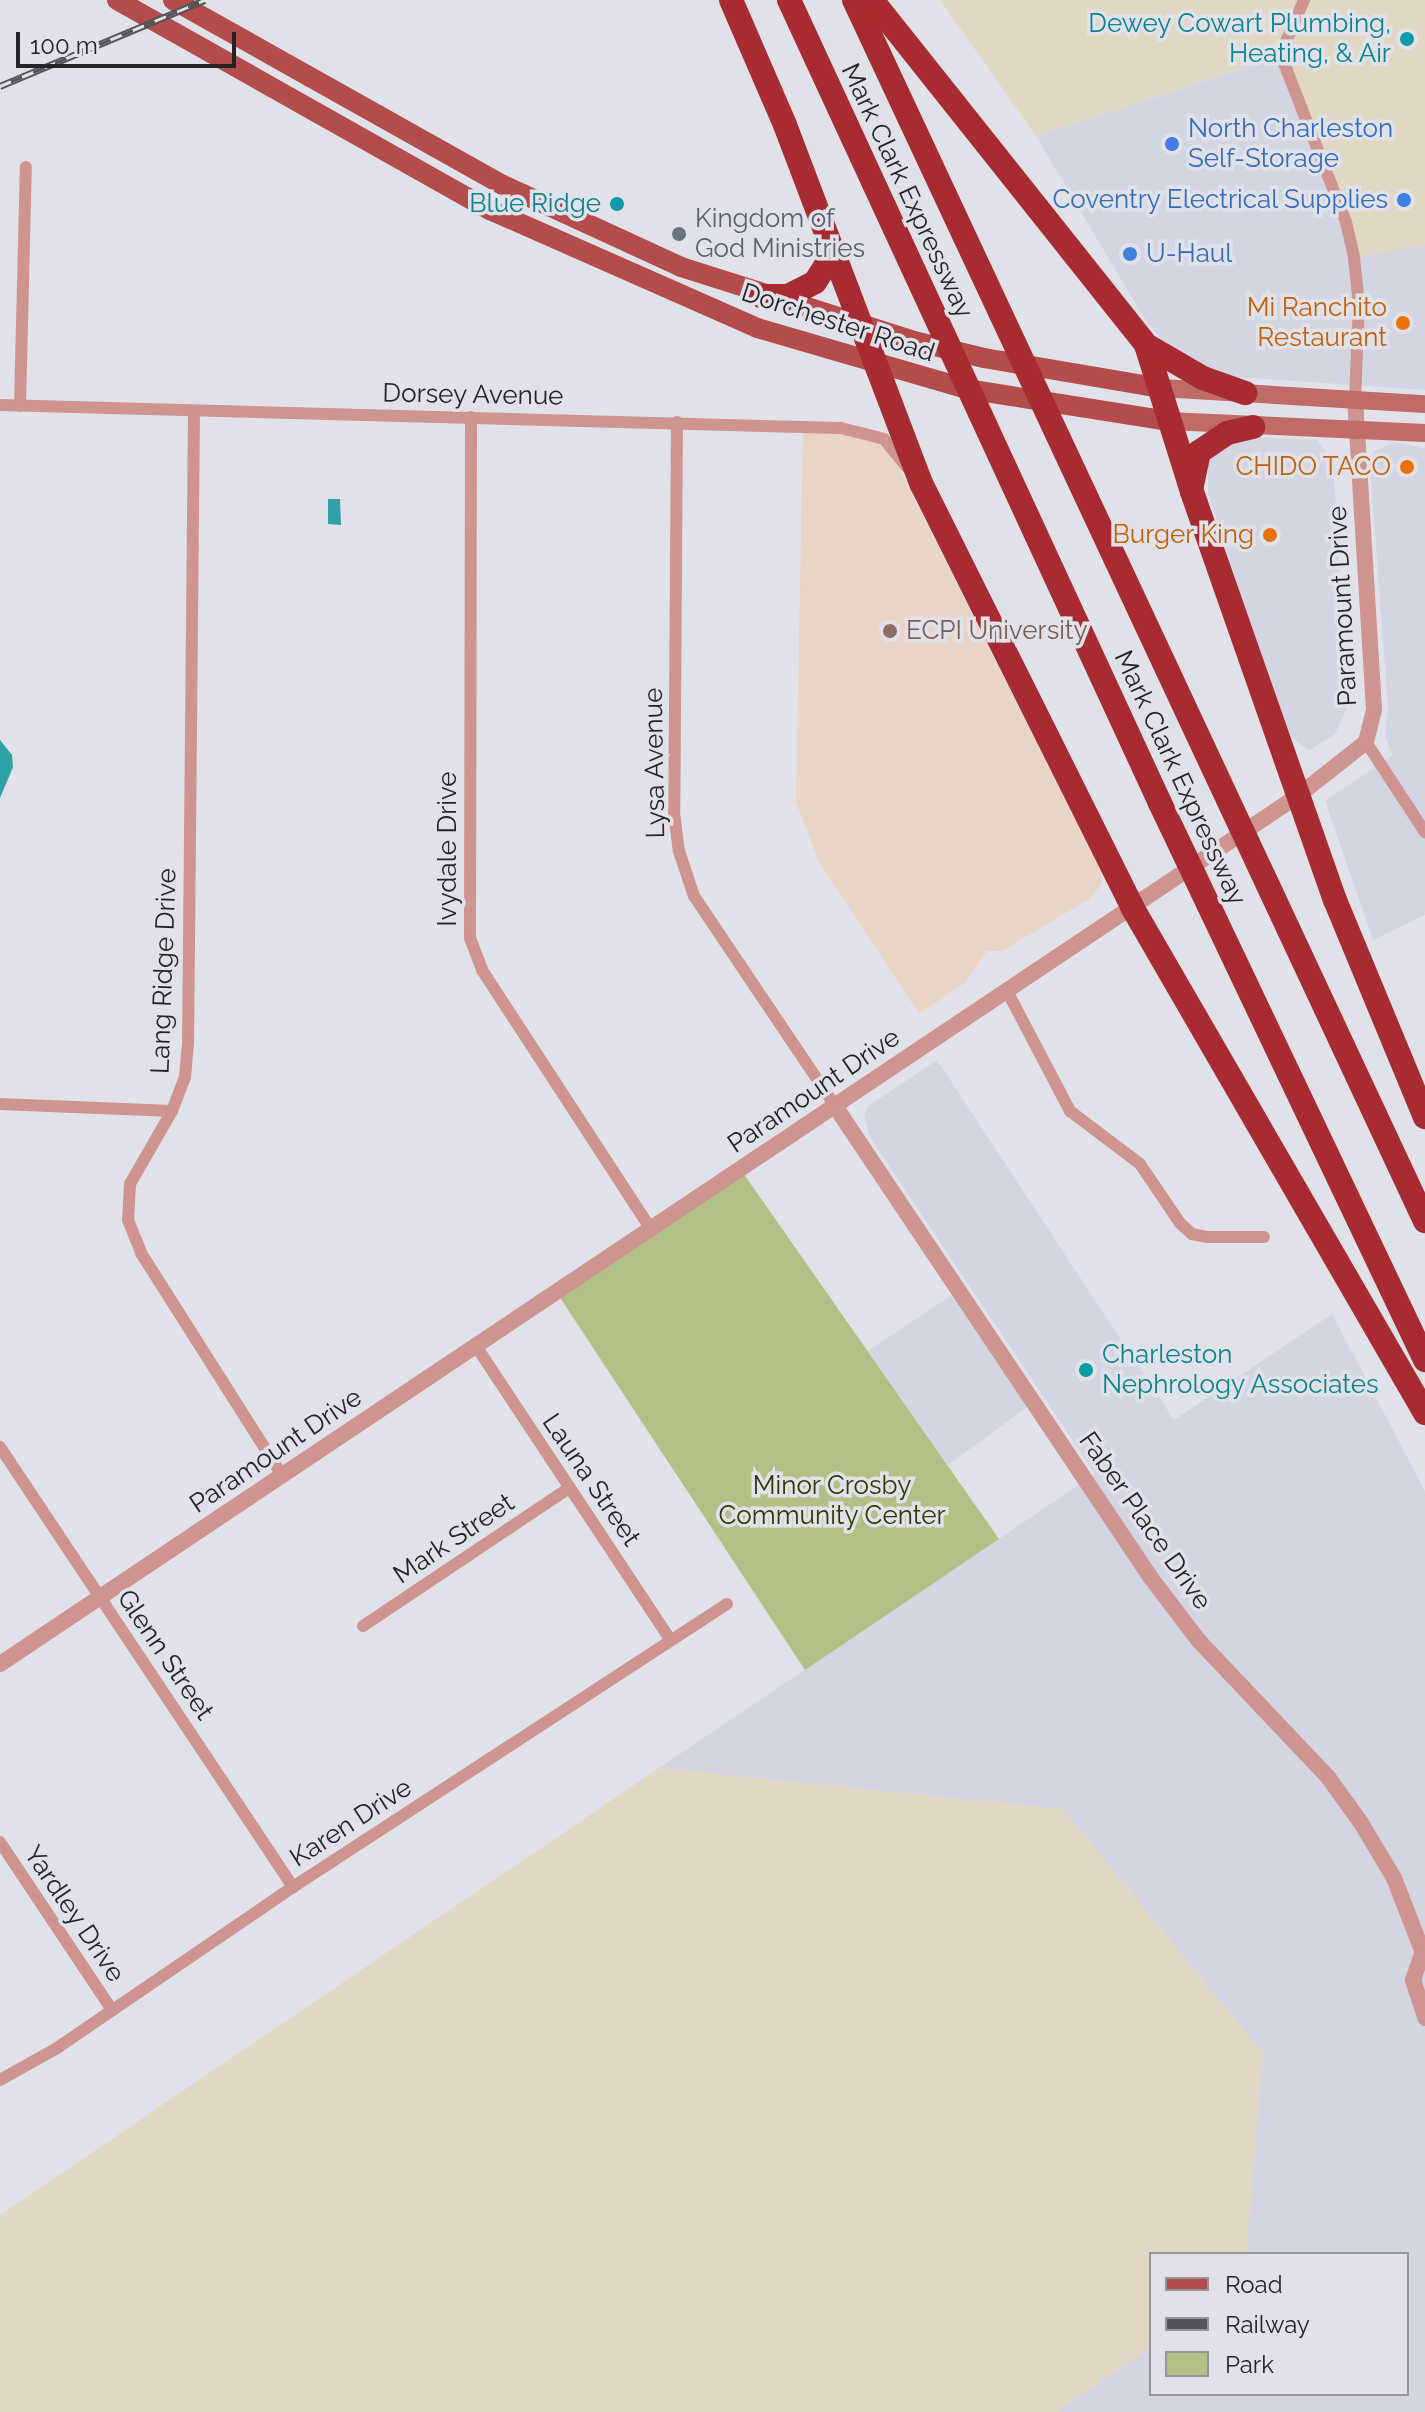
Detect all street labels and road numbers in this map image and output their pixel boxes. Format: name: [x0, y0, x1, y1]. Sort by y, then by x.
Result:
street label: Mark Clark Expressway: [834, 59, 980, 323]
street label: Dorchester Road: [737, 277, 939, 369]
street label: Dorsey Avenue: [381, 378, 565, 412]
street label: Paramount Drive: [1322, 505, 1364, 707]
street label: Mark Clark Expressway: [1107, 646, 1253, 910]
street label: Lysa Avenue: [638, 687, 672, 839]
street label: Ivydale Drive: [432, 771, 464, 927]
street label: Lang Ridge Drive: [145, 868, 183, 1074]
street label: Paramount Drive: [722, 1022, 906, 1160]
street label: Paramount Drive: [184, 1382, 368, 1520]
street label: Launa Street: [535, 1408, 647, 1552]
street label: Faber Place Drive: [1072, 1426, 1218, 1616]
street label: Mark Street: [388, 1487, 520, 1591]
street label: Glenn Street: [110, 1584, 220, 1726]
street label: Karen Drive: [284, 1772, 418, 1874]
street label: Yardley Drive: [17, 1840, 131, 1988]

